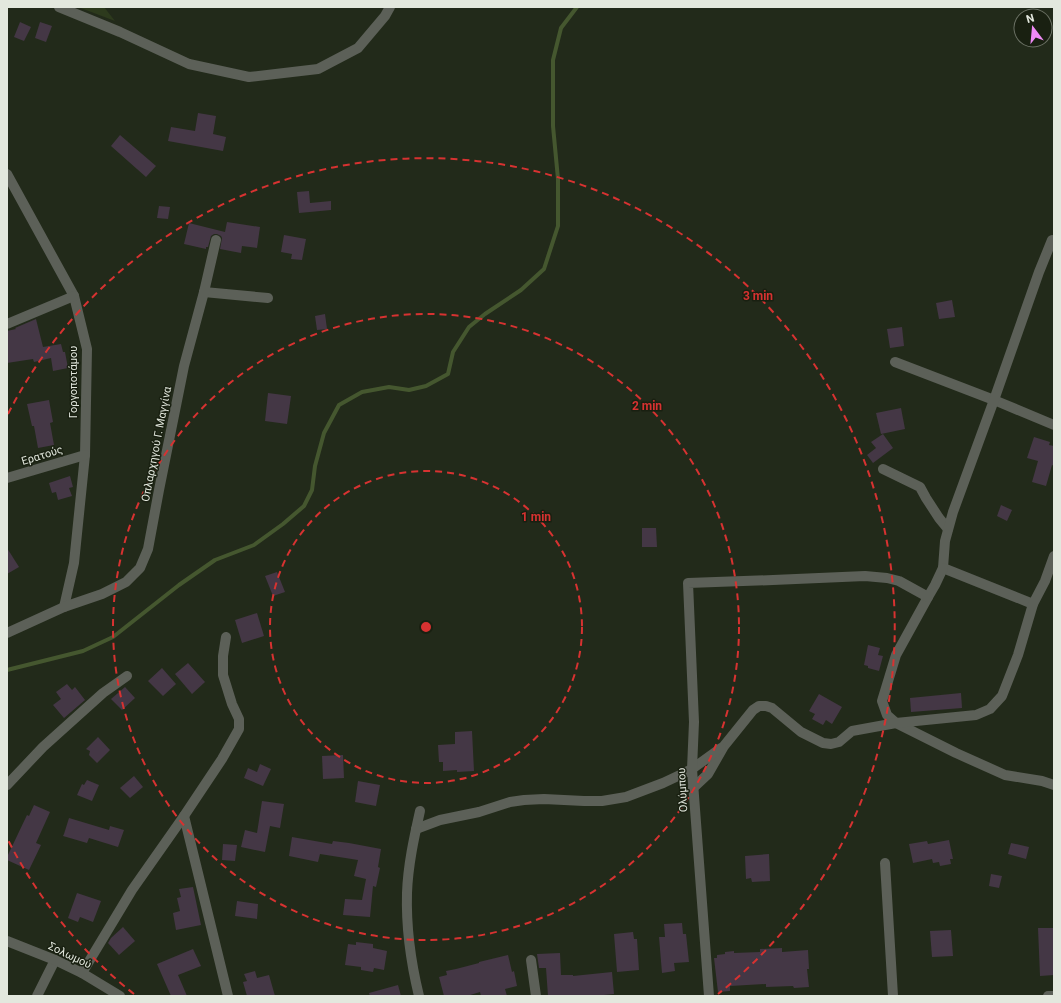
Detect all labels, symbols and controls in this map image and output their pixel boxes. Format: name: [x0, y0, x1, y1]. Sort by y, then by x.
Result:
north arrow: [1013, 8, 1053, 48]
text: N: [1025, 11, 1036, 26]
text: 3 min: [743, 289, 773, 303]
street label: Γοργοποτάμου: [67, 346, 80, 418]
street label: Οπλαρχηγού Γ. Μαγγίνα: [139, 385, 174, 503]
text: 2 min: [632, 399, 662, 413]
street label: Ερατούς: [20, 443, 64, 468]
text: 1 min: [521, 510, 551, 524]
centre of rings: [419, 620, 433, 634]
street label: Ολύμπου: [675, 767, 690, 813]
street label: Σολωμού: [46, 939, 93, 971]

